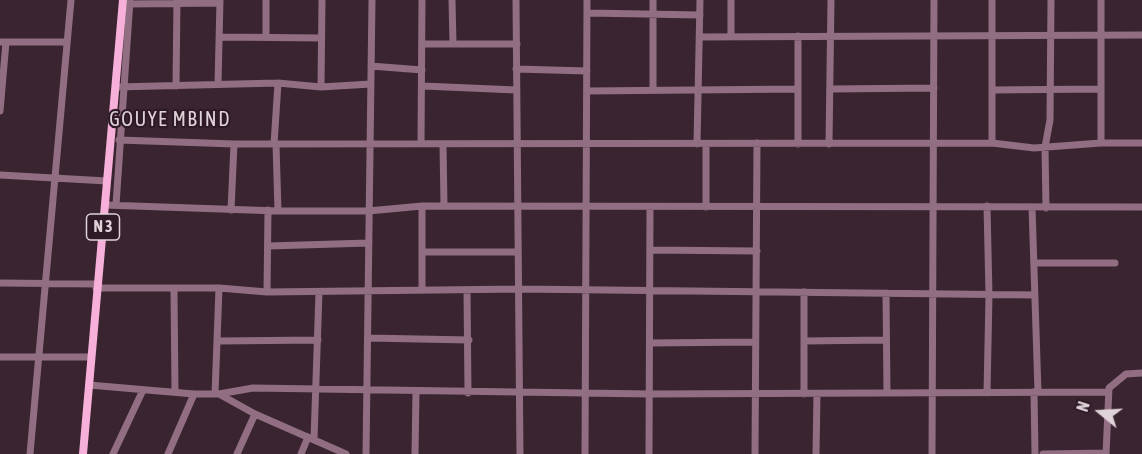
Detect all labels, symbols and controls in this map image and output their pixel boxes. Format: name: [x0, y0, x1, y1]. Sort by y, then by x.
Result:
district label: GOUYE MBIND: [109, 108, 231, 132]
road number: N 3: [86, 214, 120, 240]
north arrow: [1070, 382, 1130, 442]
text: N: [1073, 399, 1093, 414]

